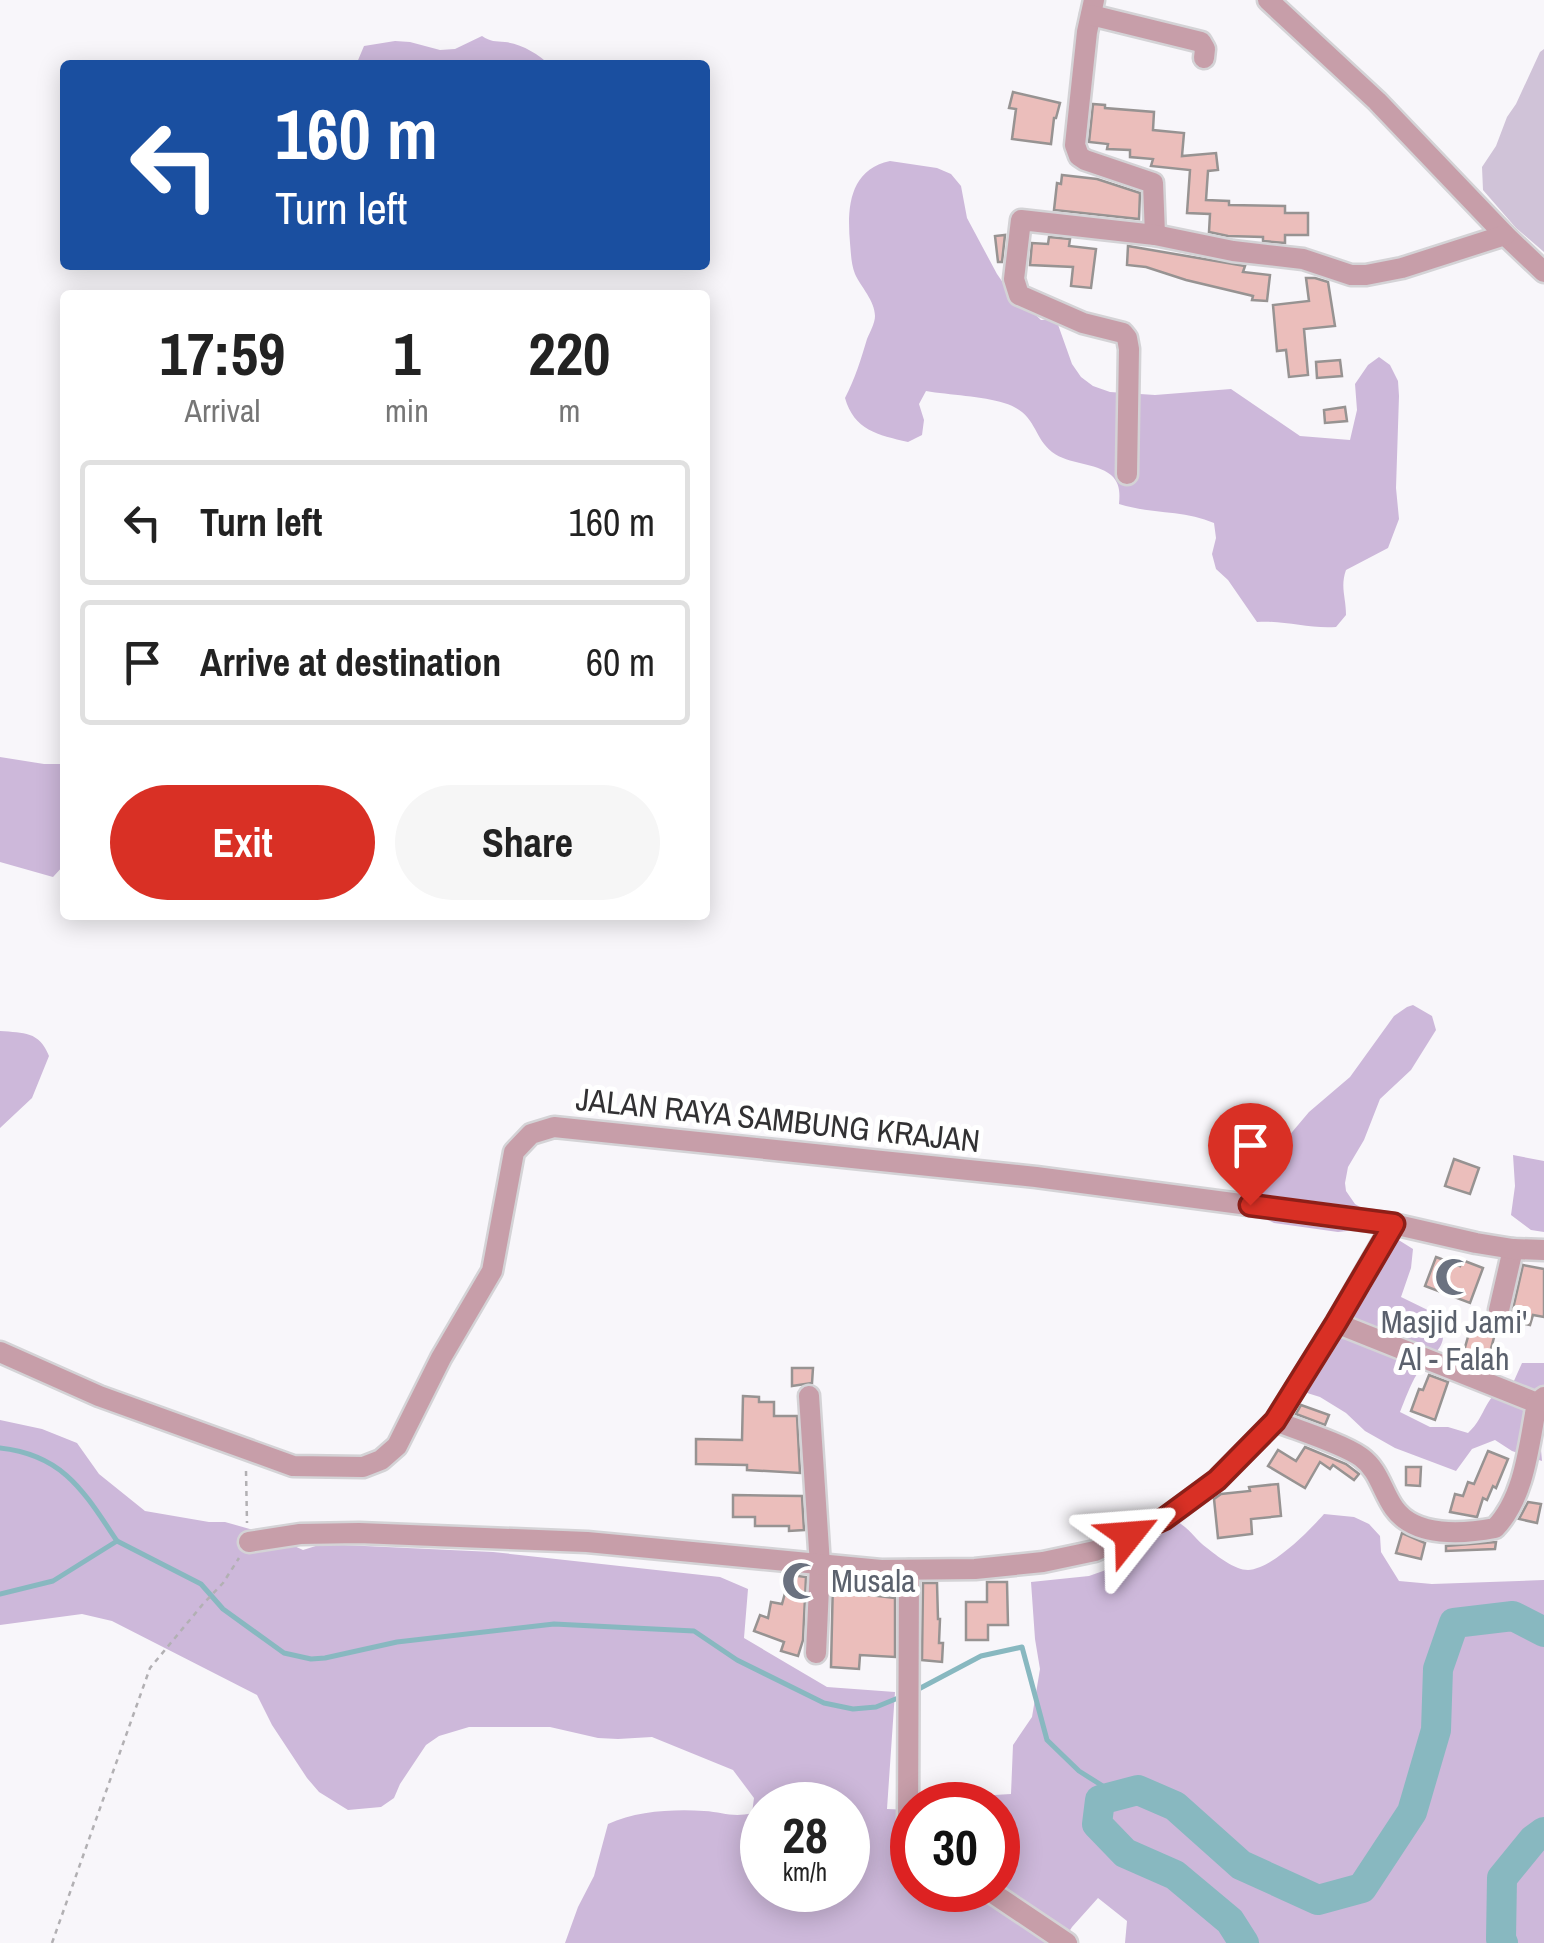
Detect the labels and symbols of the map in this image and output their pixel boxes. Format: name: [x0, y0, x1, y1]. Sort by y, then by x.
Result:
street label: JALAN RAYA SAMBUNG KRAJAN: [574, 1077, 982, 1162]
pin: [1208, 1103, 1293, 1206]
mosque icon: Masjid Jami' Al - Falah: [1433, 1256, 1475, 1298]
place label: Masjid Jami' Al - Falah: [1381, 1300, 1527, 1380]
position arrow: [1077, 1483, 1181, 1587]
place label: Musala: [831, 1559, 916, 1602]
mosque icon: Musala: [780, 1560, 822, 1602]
speed limit sign: 30: [890, 1782, 1020, 1912]

